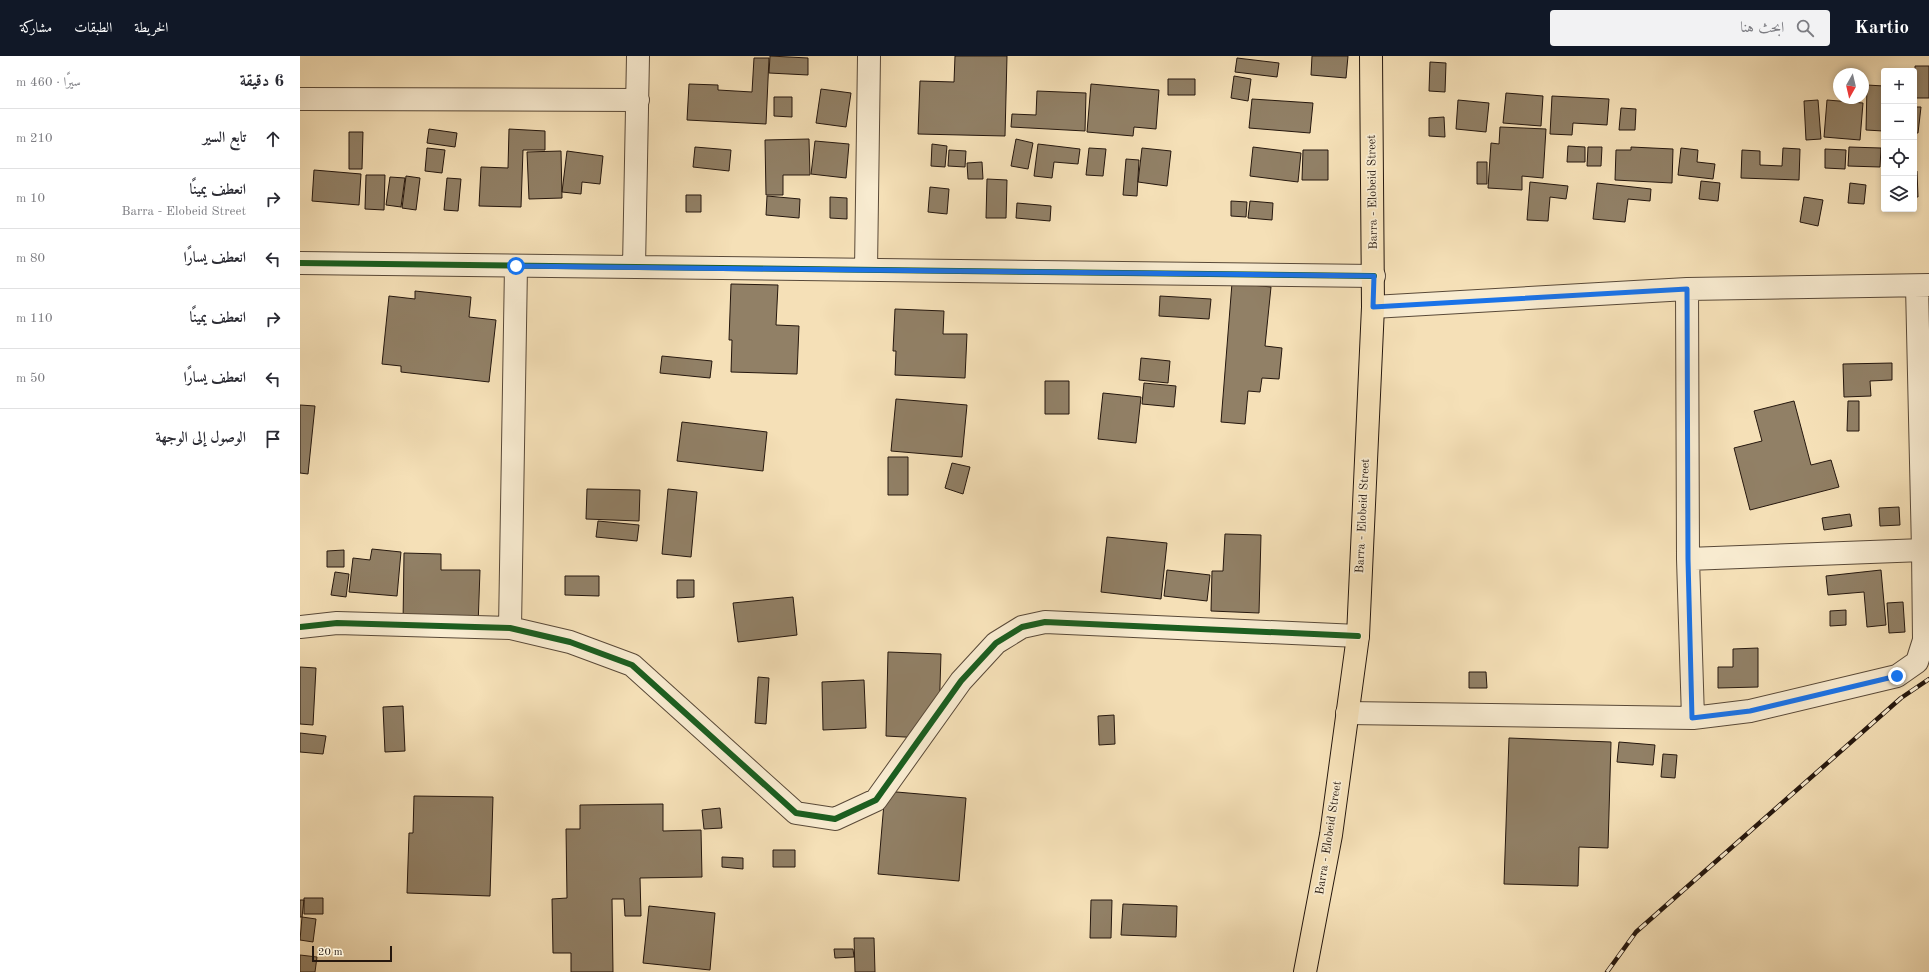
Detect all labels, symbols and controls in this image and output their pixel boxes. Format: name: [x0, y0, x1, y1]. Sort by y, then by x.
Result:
search box: [1550, 10, 1830, 46]
icon: search: [1794, 17, 1816, 39]
text: Kartio: [1854, 19, 1909, 38]
text: مشاركة: [20, 21, 52, 35]
text: الطبقات: [74, 21, 112, 35]
text: الخريطة: [134, 21, 168, 35]
text: ابحث هنا: [1740, 21, 1784, 36]
north arrow: [1833, 68, 1869, 104]
map controls: [1881, 68, 1917, 212]
button: +: [1881, 68, 1917, 104]
text: 6 دقيقة: [240, 73, 284, 90]
text: سيرًا · 460 m: [16, 76, 81, 89]
button: −: [1881, 104, 1917, 140]
icon: ahead: [262, 128, 284, 150]
text: تابع السير: [203, 131, 246, 146]
text: 210 m: [16, 132, 53, 145]
street label: Barra - Elobeid Street: [1366, 134, 1380, 250]
button: locate: [1881, 140, 1917, 176]
button: layers: [1881, 176, 1917, 212]
text: انعطف يمينًا: [190, 183, 246, 198]
icon: right: [262, 188, 284, 210]
text: 10 m: [16, 192, 45, 205]
text: Barra - Elobeid Street: [121, 205, 246, 218]
icon: left: [262, 248, 284, 270]
text: انعطف يسارًا: [184, 251, 246, 266]
text: 80 m: [16, 252, 45, 265]
route start: [507, 257, 525, 275]
icon: right: [262, 308, 284, 330]
text: انعطف يمينًا: [190, 311, 246, 326]
text: 110 m: [16, 312, 53, 325]
icon: left: [262, 368, 284, 390]
text: انعطف يسارًا: [184, 371, 246, 386]
text: 50 m: [16, 372, 45, 385]
icon: arrive: [262, 428, 284, 450]
text: الوصول إلى الوجهة: [155, 431, 246, 446]
street label: Barra - Elobeid Street: [1354, 458, 1372, 574]
route end: [1888, 667, 1906, 685]
street label: Barra - Elobeid Street: [1314, 780, 1344, 896]
scale bar: [312, 944, 392, 963]
text: 20 m: [318, 947, 343, 958]

